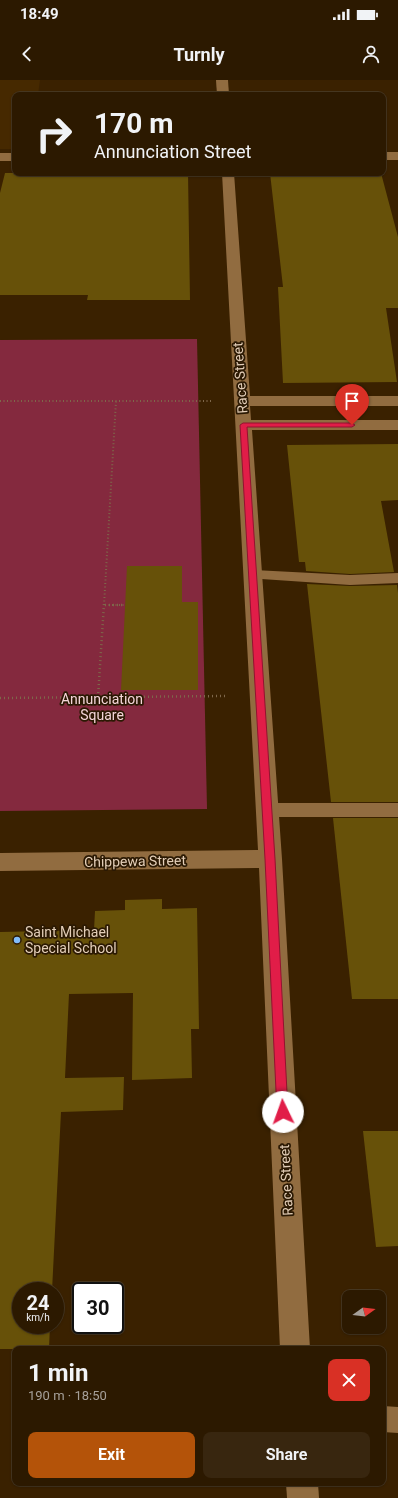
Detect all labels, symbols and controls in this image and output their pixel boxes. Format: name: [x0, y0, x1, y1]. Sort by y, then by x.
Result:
text: 18:49: [20, 5, 59, 23]
icon: back: [16, 43, 38, 65]
icon: person: [360, 43, 382, 65]
text: Turnly: [173, 44, 225, 65]
text: 170 m: [94, 107, 173, 140]
icon: right: [28, 108, 80, 160]
text: Annunciation Street: [94, 141, 252, 162]
street label: Race Street: [230, 341, 250, 414]
pin: [335, 384, 369, 425]
icon: arrive: [341, 390, 363, 412]
park label: Annunciation Square: [61, 691, 143, 723]
street label: Chippewa Street: [84, 852, 187, 870]
place label: Saint Michael Special School: [25, 924, 117, 956]
marker: Saint Michael Special School: [12, 935, 22, 945]
position arrow: [262, 1091, 304, 1133]
street label: Race Street: [276, 1144, 296, 1216]
speed limit sign: 30: [72, 1282, 124, 1334]
north arrow: [342, 1290, 386, 1334]
map controls: [342, 1290, 386, 1334]
text: 24: [27, 1291, 49, 1315]
text: km/h: [26, 1312, 50, 1323]
text: 1 min: [28, 1359, 88, 1387]
button: close: [328, 1359, 370, 1401]
text: 190 m · 18:50: [28, 1388, 107, 1403]
button: Exit: [28, 1432, 195, 1478]
button: Share: [203, 1432, 370, 1478]

